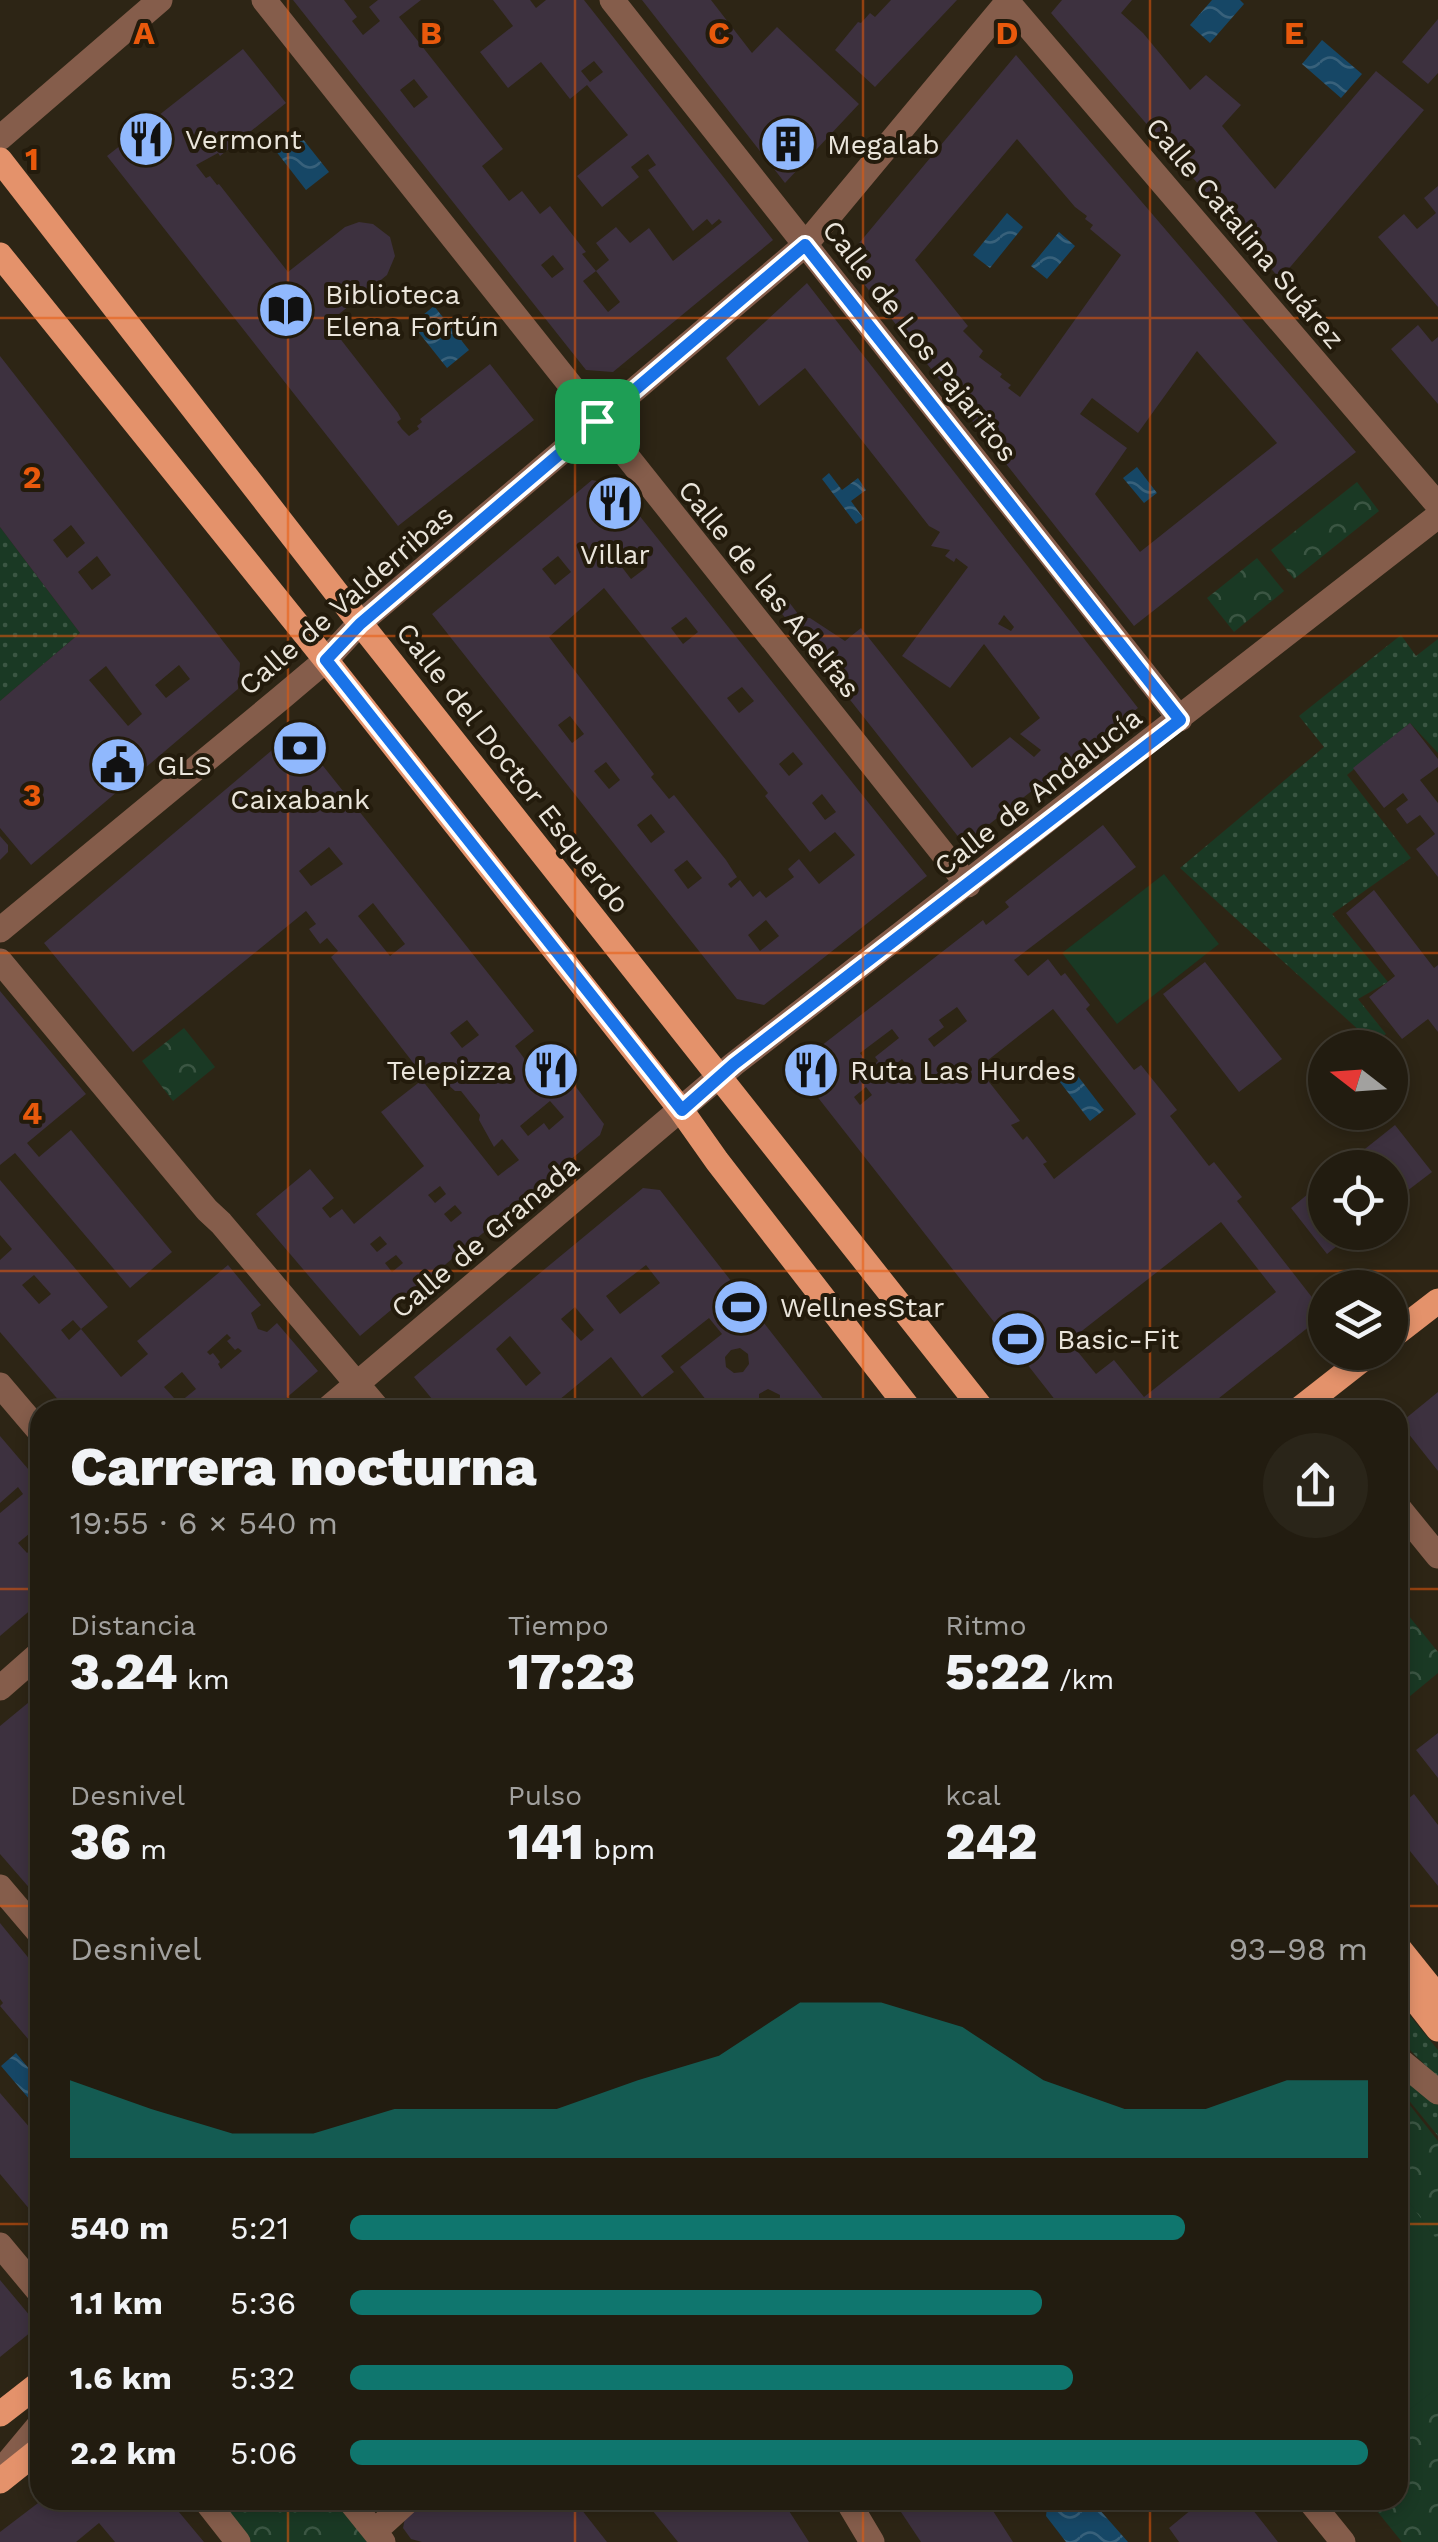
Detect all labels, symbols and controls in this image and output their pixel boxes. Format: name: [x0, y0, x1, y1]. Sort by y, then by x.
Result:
text: A: [133, 14, 155, 52]
text: B: [420, 14, 442, 52]
text: C: [708, 14, 730, 52]
text: D: [996, 14, 1018, 52]
text: E: [1284, 14, 1304, 52]
restaurant icon: Vermont: [116, 109, 176, 169]
street label: Calle Catalina Suárez: [1139, 111, 1351, 355]
building icon: Megalab: [758, 114, 818, 174]
place label: Vermont: [185, 123, 302, 156]
place label: Megalab: [827, 128, 940, 161]
text: 1: [25, 140, 39, 178]
street label: Calle de Los Pajaritos: [816, 214, 1024, 468]
place label: Biblioteca Elena Fortún: [325, 278, 499, 343]
library icon: Biblioteca Elena Fortún: [256, 280, 316, 340]
pin: [555, 379, 640, 464]
icon: arrive: [570, 394, 625, 449]
text: 2: [22, 458, 42, 496]
restaurant icon: Villar: [585, 473, 645, 533]
street label: Calle de las Adelfas: [671, 474, 867, 704]
street label: Calle de Valderribas: [232, 498, 460, 702]
place label: Villar: [580, 538, 650, 571]
street label: Calle del Doctor Esquerdo: [389, 616, 637, 920]
street label: Calle de Andalucía: [928, 701, 1148, 883]
bank icon: Caixabank: [270, 718, 330, 778]
public building icon: GLS: [88, 735, 148, 795]
place label: GLS: [157, 749, 212, 782]
text: 3: [23, 776, 41, 814]
place label: Caixabank: [230, 783, 370, 816]
north arrow: [1308, 1030, 1408, 1130]
map controls: [1308, 1030, 1408, 1370]
restaurant icon: Telepizza: [521, 1040, 581, 1100]
restaurant icon: Ruta Las Hurdes: [781, 1040, 841, 1100]
place label: Telepizza: [387, 1054, 512, 1087]
place label: Ruta Las Hurdes: [850, 1054, 1076, 1087]
text: 4: [22, 1094, 42, 1132]
street label: Calle de Granada: [384, 1149, 586, 1325]
button: locate: [1308, 1150, 1408, 1250]
button: layers: [1308, 1270, 1408, 1370]
sports icon: WellnesStar: [711, 1277, 771, 1337]
place label: WellnesStar: [780, 1291, 944, 1324]
sports icon: Basic-Fit: [988, 1309, 1048, 1369]
place label: Basic-Fit: [1057, 1323, 1179, 1356]
button: share: [1263, 1433, 1368, 1538]
text: Carrera nocturna: [70, 1434, 537, 1498]
text: 19:55 · 6 × 540 m: [70, 1504, 338, 1542]
text: Distancia: [70, 1609, 196, 1642]
text: Tiempo: [508, 1609, 609, 1642]
text: Ritmo: [945, 1609, 1026, 1642]
text: 3.24: [70, 1642, 178, 1701]
text: 17:23: [508, 1642, 635, 1701]
text: 5:22: [945, 1642, 1050, 1701]
text: km: [178, 1663, 230, 1696]
text: /km: [1050, 1663, 1114, 1696]
text: Desnivel: [70, 1779, 185, 1812]
text: Pulso: [508, 1779, 582, 1812]
text: kcal: [945, 1779, 1001, 1812]
text: 36: [70, 1812, 131, 1871]
text: 141: [508, 1812, 584, 1871]
text: 242: [945, 1812, 1037, 1871]
text: m: [131, 1833, 167, 1866]
text: bpm: [584, 1833, 655, 1866]
text: Desnivel: [70, 1930, 202, 1968]
text: 93–98 m: [1229, 1930, 1368, 1968]
text: 540 m: [70, 2209, 169, 2247]
text: 5:21: [230, 2209, 289, 2247]
text: 1.1 km: [70, 2284, 163, 2322]
text: 5:36: [230, 2284, 296, 2322]
text: 1.6 km: [70, 2359, 172, 2397]
text: 5:32: [230, 2359, 295, 2397]
text: 2.2 km: [70, 2434, 177, 2472]
text: 5:06: [230, 2434, 297, 2472]

